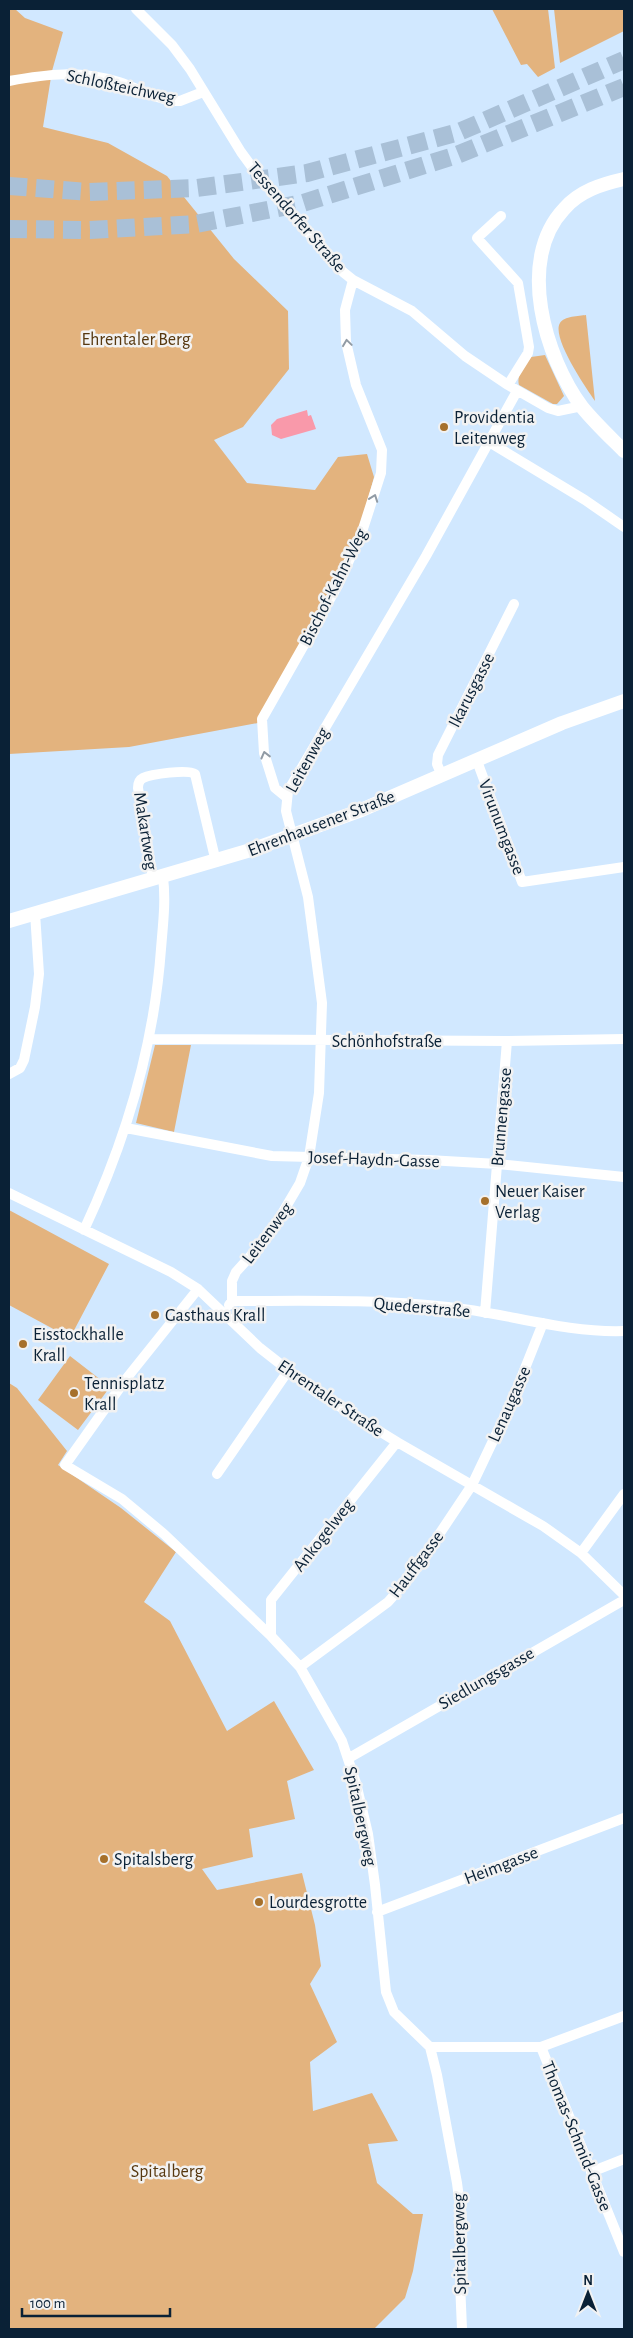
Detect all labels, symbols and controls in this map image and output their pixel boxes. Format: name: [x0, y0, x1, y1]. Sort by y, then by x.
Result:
street label: Schloßteichweg: [65, 67, 177, 107]
street label: Tessendorfer Straße: [244, 159, 349, 276]
park label: Ehrentaler Berg: [81, 331, 191, 349]
one-way arrow: [342, 338, 353, 346]
place label: Providentia Leitenweg: [454, 409, 535, 448]
marker: Providentia Leitenweg: [438, 421, 450, 433]
one-way arrow: [368, 494, 378, 503]
street label: Bischof-Kahn-Weg: [297, 526, 371, 649]
street label: Ikarusgasse: [446, 650, 498, 731]
street label: Leitenweg: [283, 725, 333, 796]
one-way arrow: [261, 752, 271, 760]
street label: Virunumgasse: [475, 777, 527, 877]
street label: Ehrenhausener Straße: [245, 788, 397, 860]
street label: Makartweg: [130, 791, 160, 872]
street label: Schönhofstraße: [332, 1033, 442, 1051]
street label: Brunnengasse: [489, 1067, 515, 1167]
street label: Josef-Haydn-Gasse: [308, 1149, 440, 1171]
place label: Neuer Kaiser Verlag: [495, 1183, 585, 1222]
marker: Neuer Kaiser Verlag: [479, 1195, 491, 1207]
street label: Leitenweg: [239, 1199, 297, 1268]
street label: Quederstraße: [373, 1295, 471, 1321]
place label: Gasthaus Krall: [165, 1307, 265, 1325]
marker: Gasthaus Krall: [149, 1309, 161, 1321]
place label: Eisstockhalle Krall: [33, 1326, 124, 1365]
marker: Eisstockhalle Krall: [17, 1338, 29, 1350]
street label: Ehrentaler Straße: [274, 1357, 387, 1441]
street label: Lenaugasse: [485, 1364, 535, 1445]
place label: Tennisplatz Krall: [84, 1375, 164, 1414]
marker: Tennisplatz Krall: [68, 1387, 80, 1399]
street label: Ankogelweg: [290, 1496, 358, 1575]
street label: Hauffgasse: [386, 1528, 448, 1601]
street label: Siedlungsgasse: [436, 1644, 537, 1713]
street label: Spitalbergweg: [341, 1765, 379, 1868]
street label: Heimgasse: [462, 1844, 541, 1888]
place label: Spitalsberg: [114, 1851, 194, 1869]
marker: Spitalsberg: [98, 1853, 110, 1865]
place label: Lourdesgrotte: [269, 1894, 367, 1912]
marker: Lourdesgrotte: [253, 1896, 265, 1908]
street label: Thomas-Schmid-Gasse: [538, 2059, 614, 2214]
park label: Spitalberg: [131, 2163, 204, 2181]
street label: Spitalbergweg: [450, 2193, 470, 2295]
north arrow: [563, 2268, 613, 2318]
text: N: [583, 2274, 593, 2288]
scale bar: [22, 2286, 170, 2318]
text: 100 m: [30, 2296, 65, 2311]

